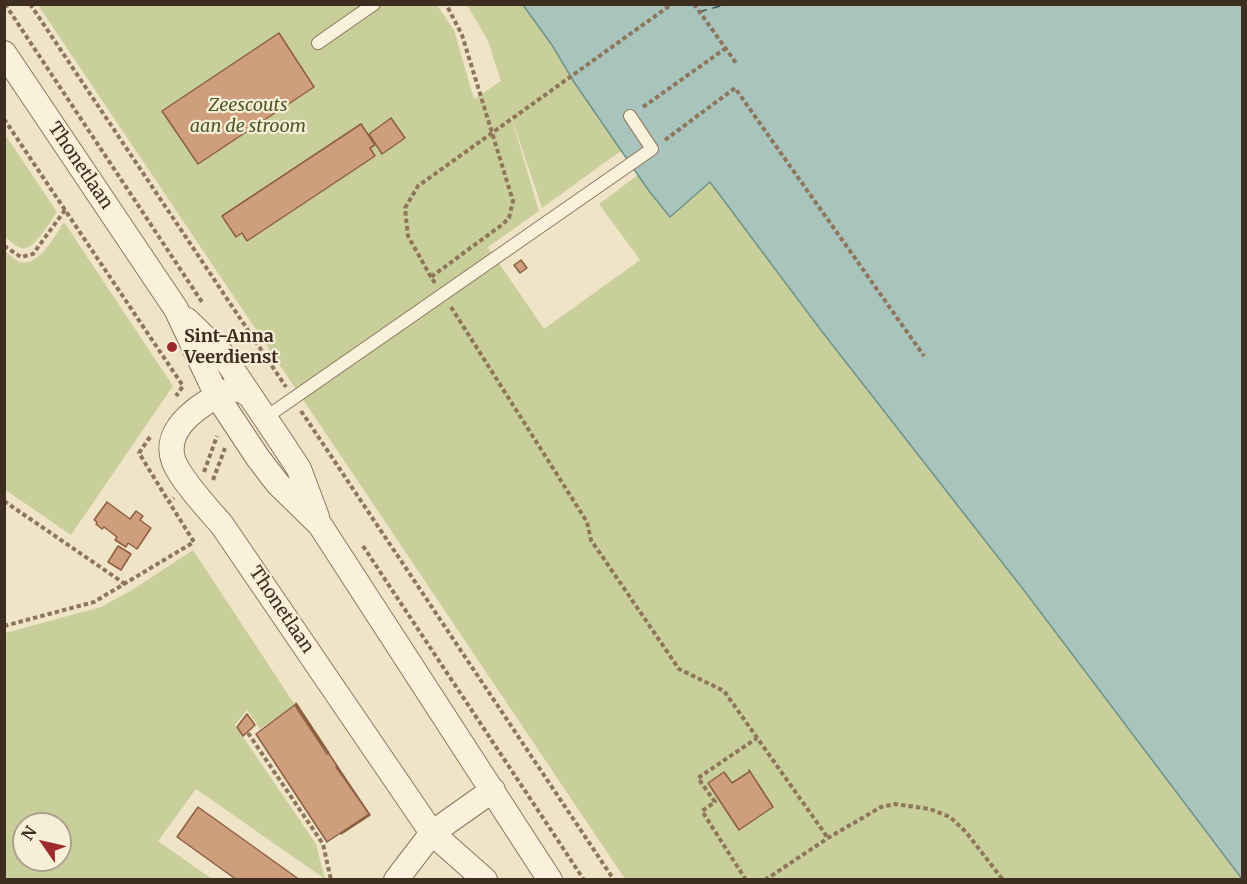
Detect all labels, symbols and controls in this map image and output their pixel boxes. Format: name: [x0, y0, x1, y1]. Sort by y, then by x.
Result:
park label: Zeescouts aan de stroom: [190, 95, 306, 138]
street label: Thonetlaan: [43, 118, 117, 214]
place label: Sint-Anna Veerdienst: [184, 326, 278, 368]
marker: Sint-Anna Veerdienst: [165, 340, 179, 354]
street label: Thonetlaan: [244, 562, 318, 658]
north arrow: [12, 812, 72, 872]
text: N: [17, 822, 41, 844]

